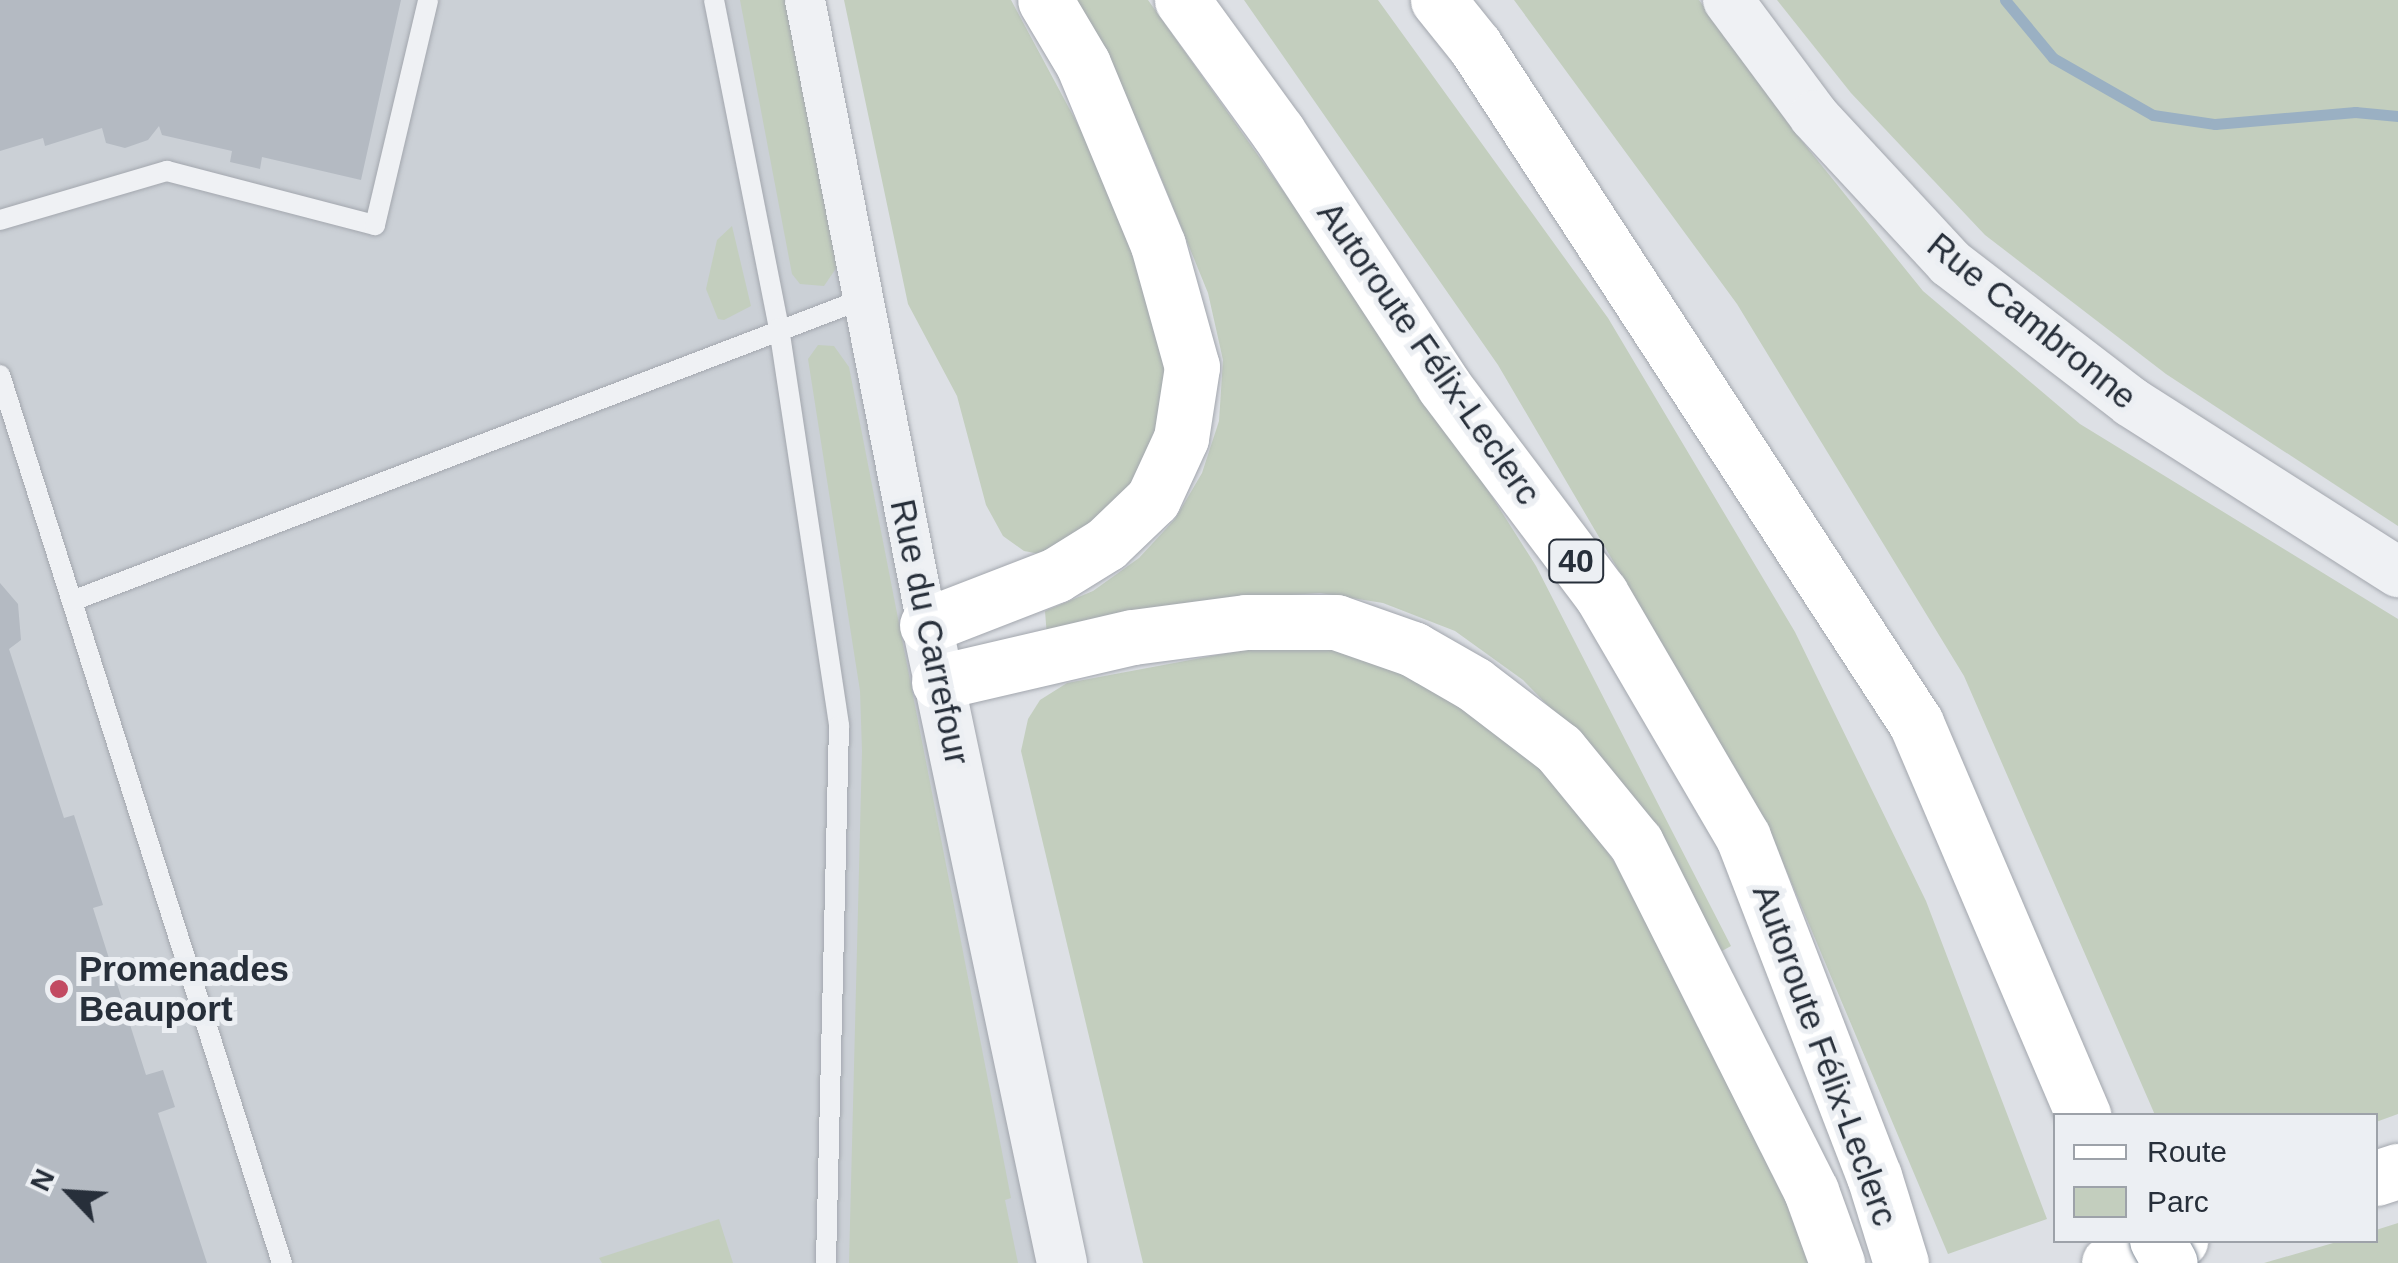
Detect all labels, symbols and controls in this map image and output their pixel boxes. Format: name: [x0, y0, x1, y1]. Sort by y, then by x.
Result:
street label: Autoroute Félix-Leclerc: [1309, 194, 1549, 512]
street label: Rue Cambronne: [1919, 224, 2145, 418]
street label: Rue du Carrefour: [881, 495, 979, 769]
road number: 40: [1546, 534, 1606, 588]
street label: Autoroute Félix-Leclerc: [1744, 879, 1906, 1231]
place label: Promenades Beauport: [79, 948, 289, 1030]
marker: Promenades Beauport: [48, 978, 70, 1000]
legend: [2053, 1113, 2378, 1243]
text: Route: [2147, 1135, 2227, 1168]
north arrow: [20, 1143, 120, 1243]
text: N: [24, 1164, 61, 1196]
text: Parc: [2147, 1185, 2209, 1218]

